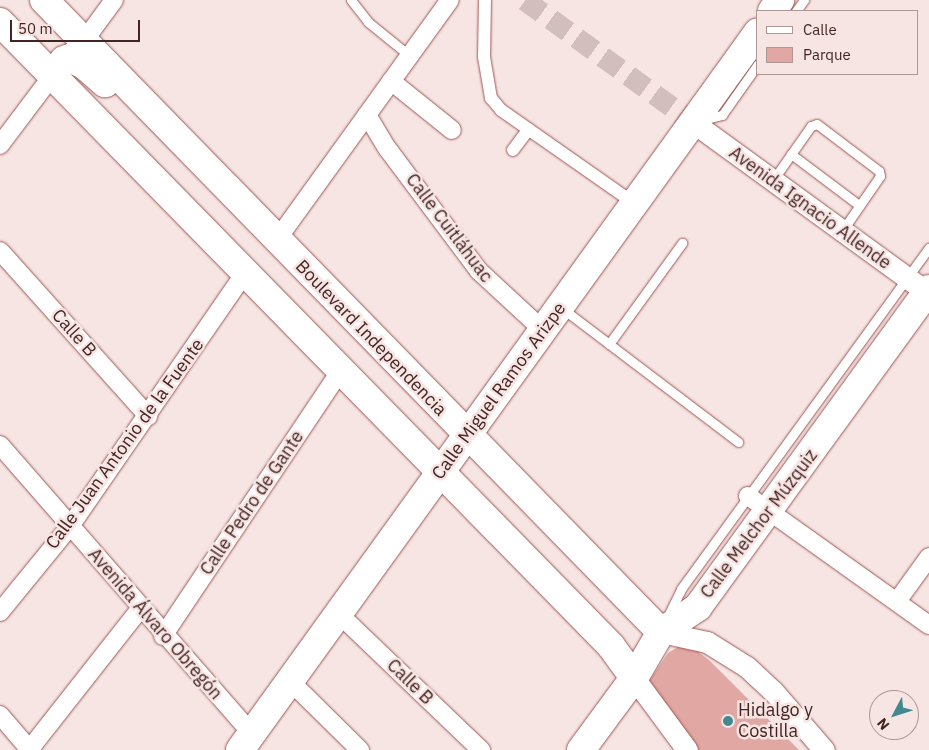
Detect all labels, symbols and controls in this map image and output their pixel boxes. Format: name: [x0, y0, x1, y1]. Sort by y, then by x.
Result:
scale bar: [12, 10, 142, 42]
legend: [756, 10, 919, 75]
text: 50 m: [18, 19, 53, 38]
text: Calle: [803, 20, 837, 39]
text: Parque: [803, 45, 851, 64]
street label: Avenida Ignacio Allende: [725, 142, 895, 274]
street label: Calle Cuitláhuac: [401, 169, 497, 287]
street label: Boulevard Independencia: [291, 256, 451, 420]
street label: Calle Miguel Ramos Arizpe: [428, 298, 570, 484]
street label: Calle B: [47, 305, 101, 361]
street label: Calle Juan Antonio de la Fuente: [41, 335, 209, 553]
street label: Calle Pedro de Gante: [196, 427, 308, 579]
street label: Calle Melchor Múzquiz: [696, 445, 822, 603]
street label: Avenida Álvaro Obregón: [83, 544, 227, 704]
street label: Calle B: [382, 655, 438, 709]
north arrow: [869, 690, 919, 740]
place label: Hidalgo y Costilla: [738, 700, 813, 742]
text: N: [873, 714, 893, 734]
marker: Hidalgo y Costilla: [722, 715, 734, 727]

